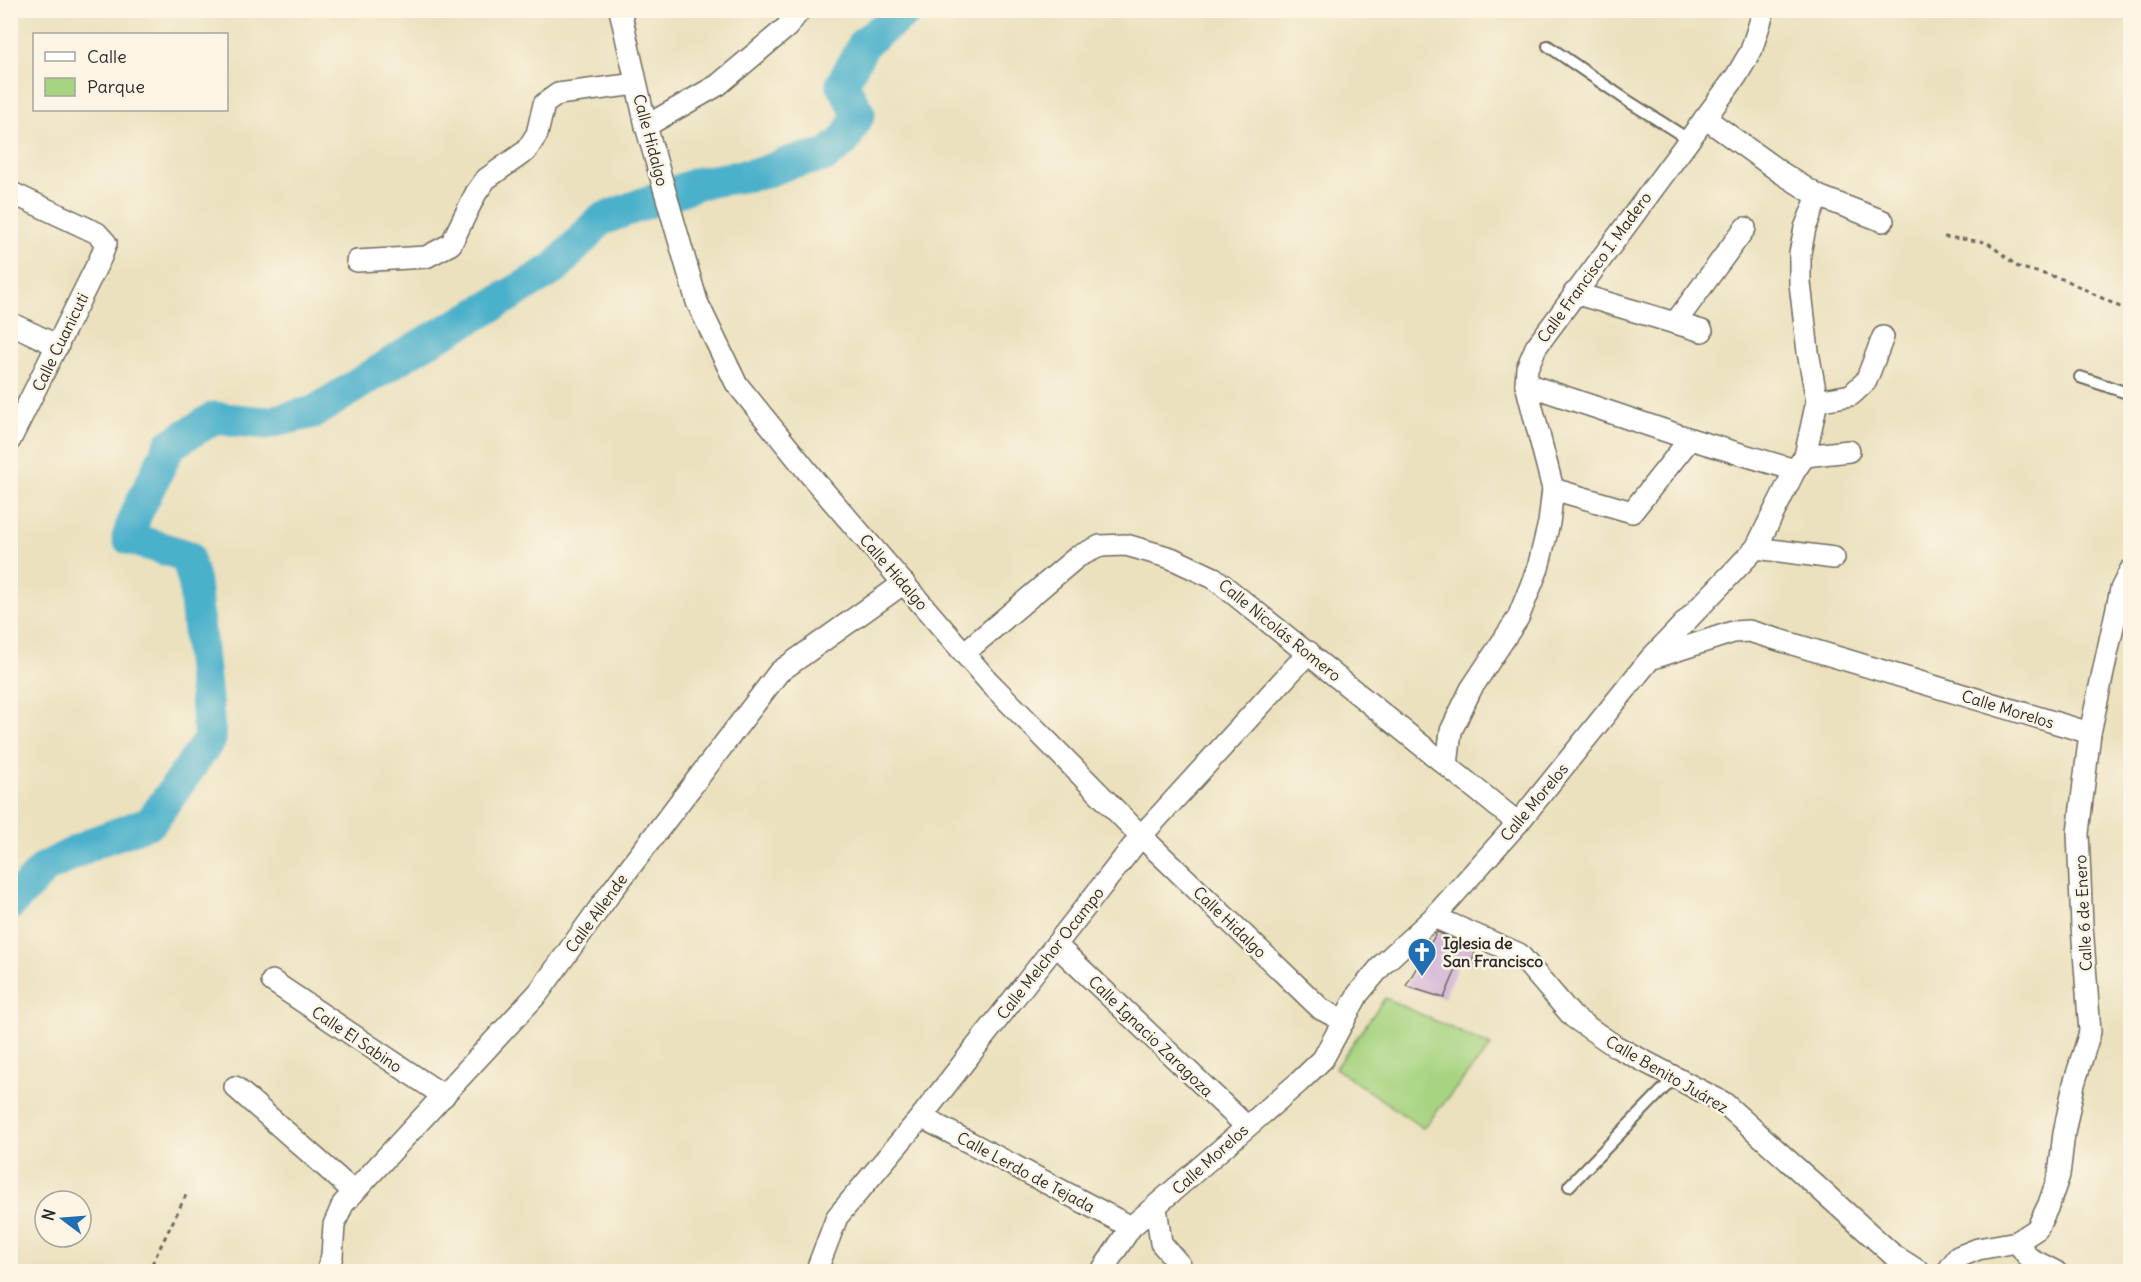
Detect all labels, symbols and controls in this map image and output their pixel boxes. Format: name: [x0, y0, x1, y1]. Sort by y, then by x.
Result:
legend: [33, 33, 228, 111]
text: Calle: [87, 45, 127, 68]
text: Parque: [87, 75, 145, 98]
street label: Calle Hidalgo: [629, 92, 673, 188]
street label: Calle Francisco I. Madero: [1533, 188, 1655, 346]
street label: Calle Cuanicuti: [28, 289, 92, 395]
street label: Calle Hidalgo: [856, 530, 932, 614]
street label: Calle Nicolás Romero: [1215, 575, 1345, 685]
street label: Calle Morelos: [1959, 685, 2057, 733]
street label: Calle Morelos: [1496, 759, 1572, 845]
street label: Calle 6 de Enero: [2070, 854, 2096, 972]
street label: Calle Allende: [561, 870, 631, 956]
street label: Calle Hidalgo: [1189, 882, 1271, 962]
street label: Calle Melchor Ocampo: [992, 883, 1108, 1023]
place label: Iglesia de San Francisco: [1443, 933, 1543, 971]
church icon: Iglesia de San Francisco: [1406, 936, 1438, 978]
street label: Calle Ignacio Zaragoza: [1085, 971, 1217, 1101]
street label: Calle El Sabino: [308, 1001, 406, 1077]
street label: Calle Benito Juárez: [1602, 1031, 1732, 1117]
street label: Calle Morelos: [1168, 1120, 1252, 1198]
street label: Calle Lerdo de Tejada: [954, 1127, 1098, 1217]
north arrow: [33, 1189, 93, 1249]
text: N: [37, 1207, 60, 1223]

